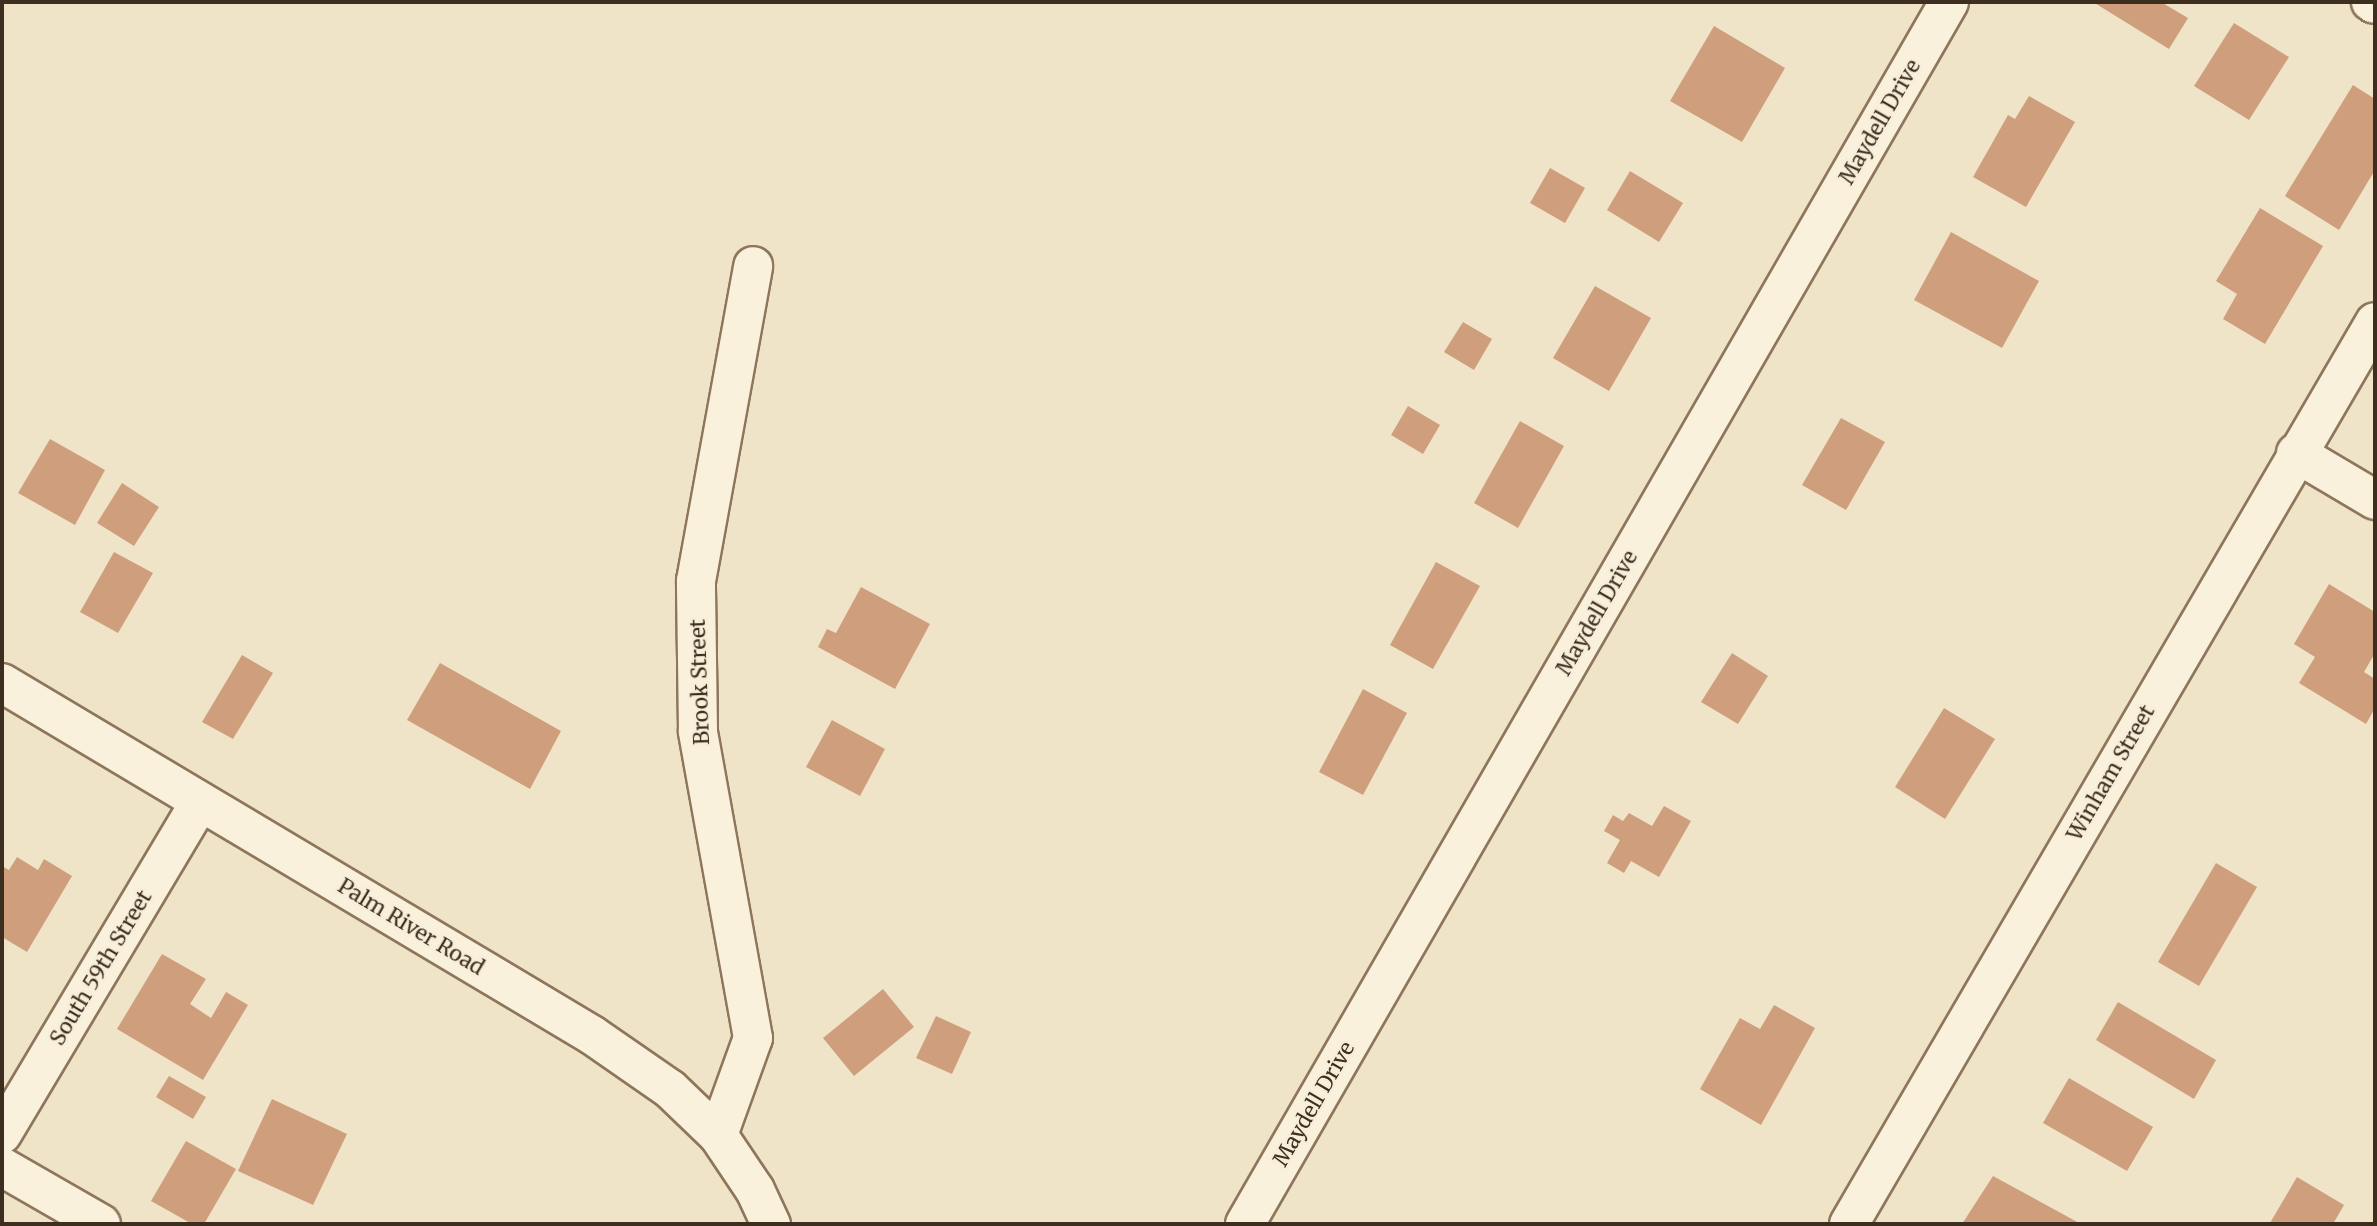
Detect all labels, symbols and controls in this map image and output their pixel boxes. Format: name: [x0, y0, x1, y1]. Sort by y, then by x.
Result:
street label: Maydell Drive: [1834, 55, 1926, 189]
street label: Maydell Drive: [1551, 546, 1643, 680]
street label: Brook Street: [685, 619, 715, 745]
street label: Winham Street: [2062, 701, 2160, 845]
street label: Palm River Road: [333, 873, 489, 981]
street label: South 59th Street: [45, 886, 157, 1050]
street label: Maydell Drive: [1268, 1037, 1360, 1171]

